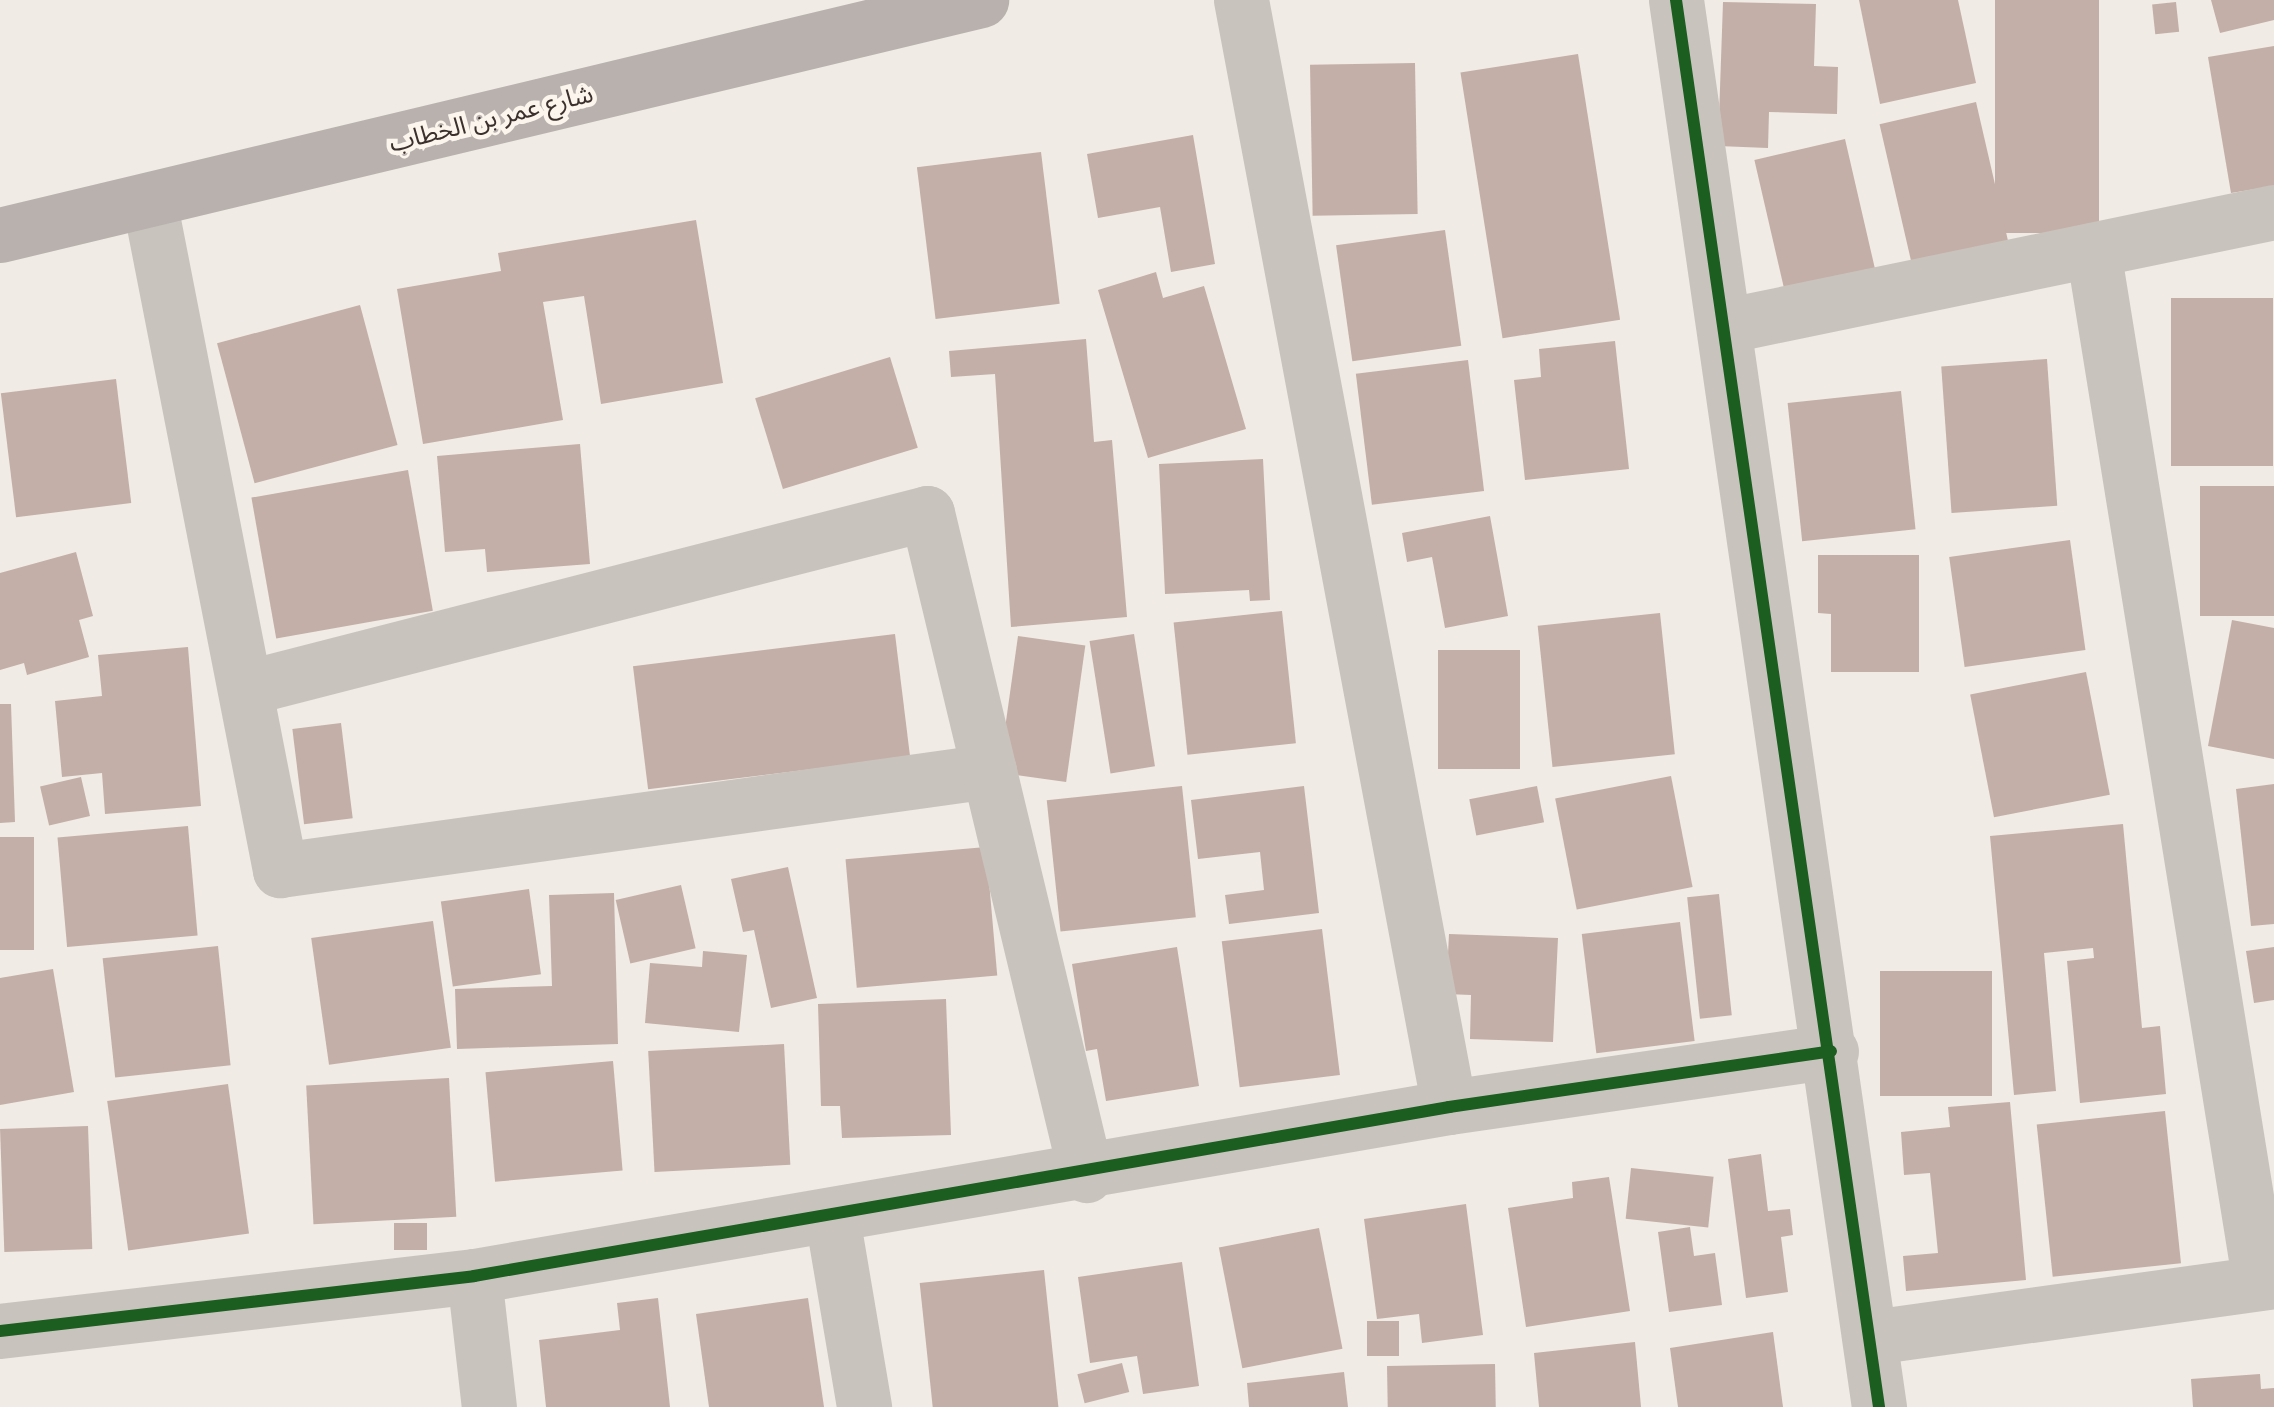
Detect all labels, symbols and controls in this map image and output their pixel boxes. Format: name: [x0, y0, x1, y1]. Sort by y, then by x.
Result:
street label: شارع عمر بن الخطاب: [386, 78, 596, 158]

